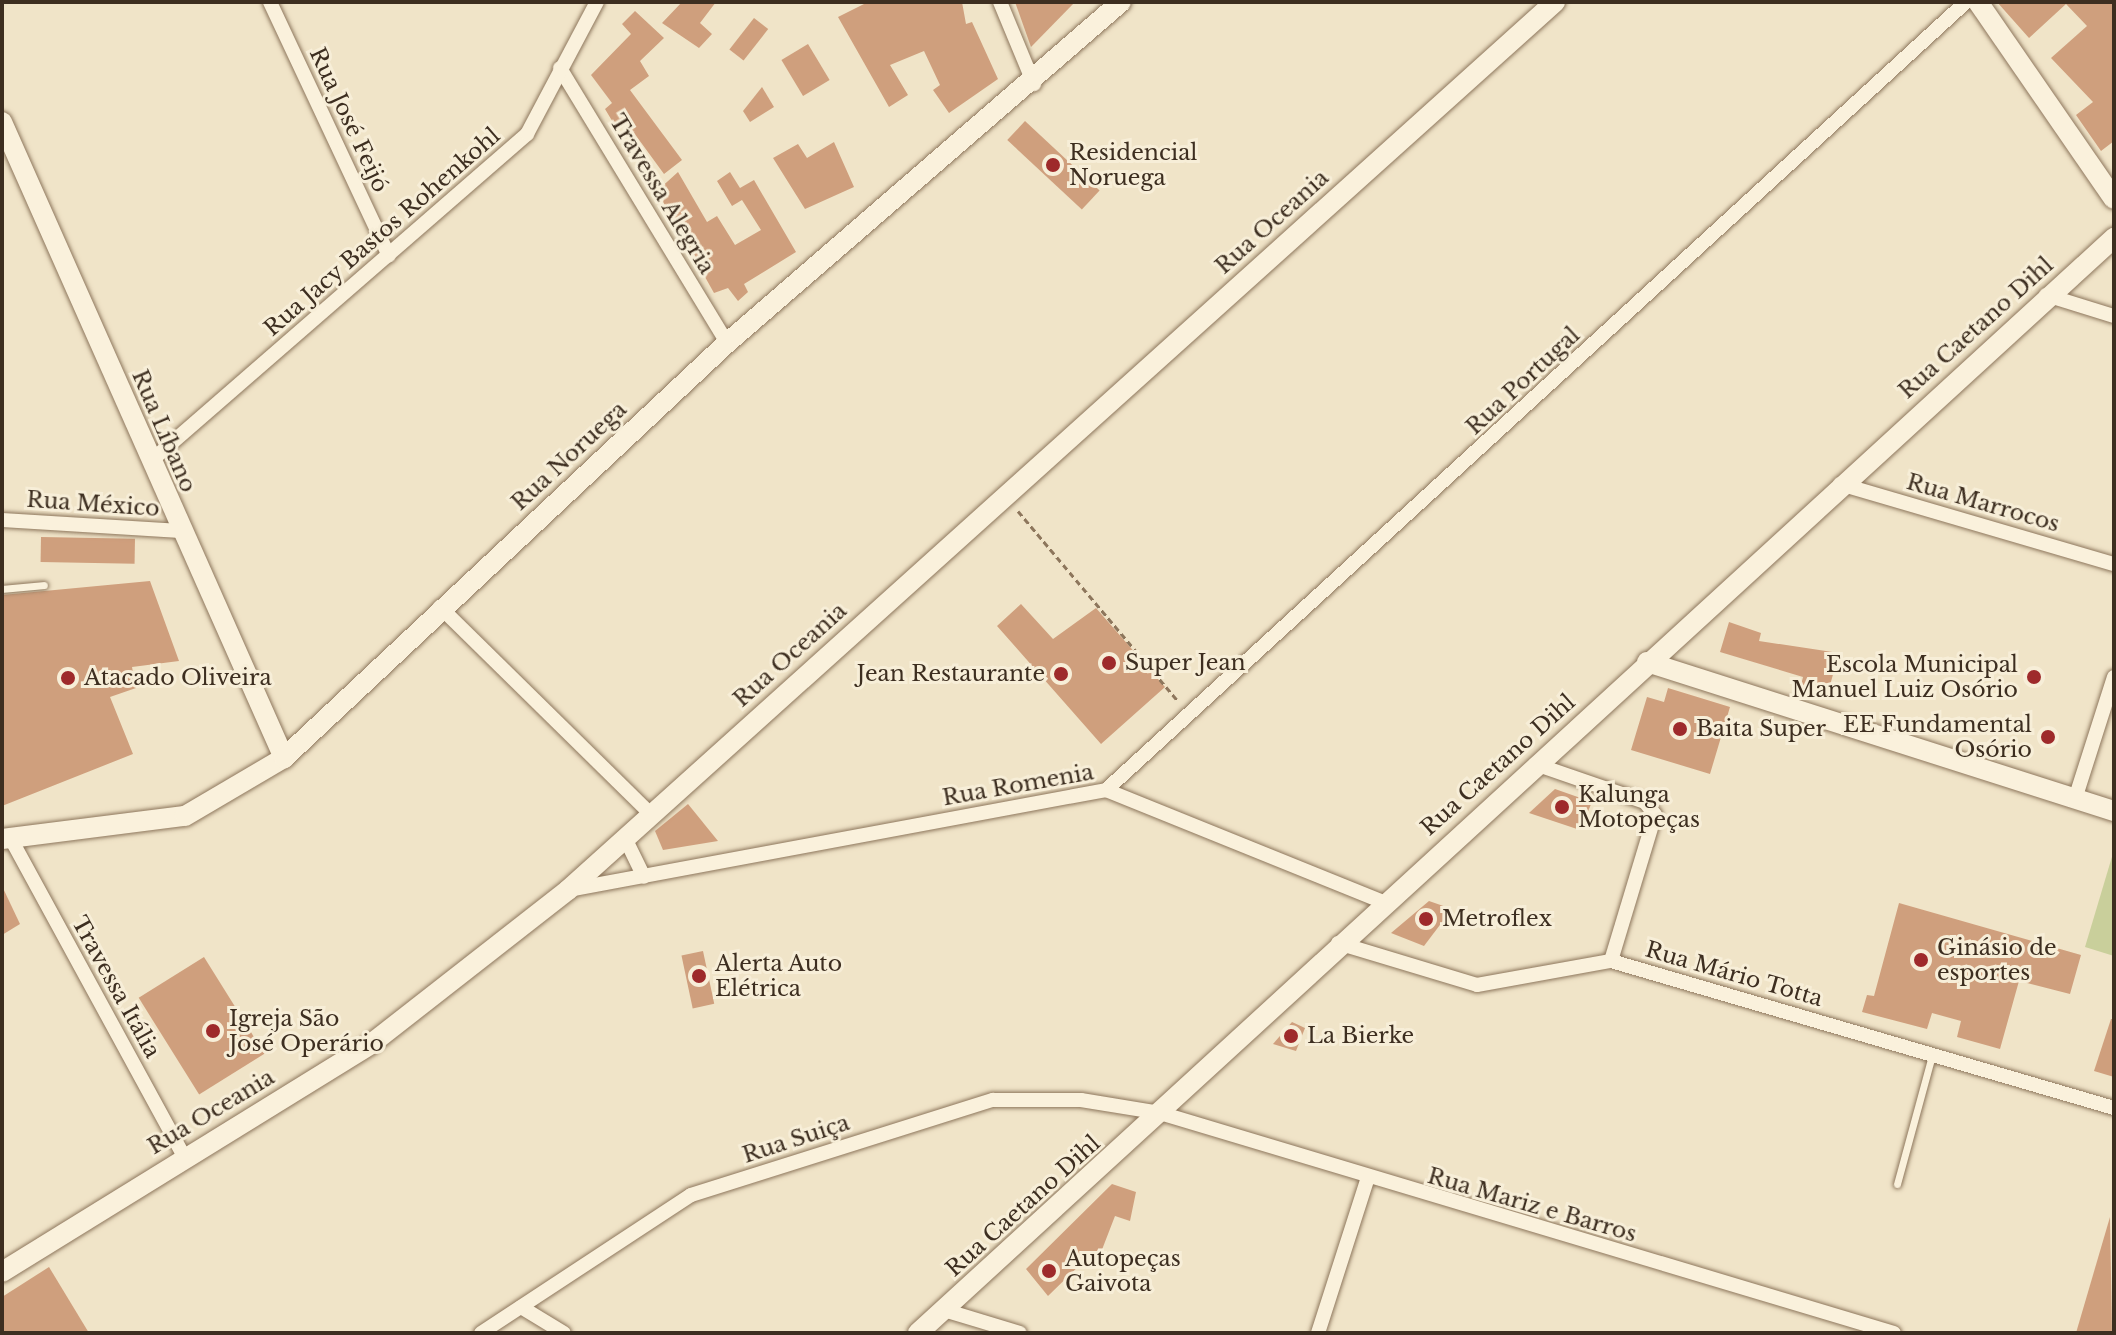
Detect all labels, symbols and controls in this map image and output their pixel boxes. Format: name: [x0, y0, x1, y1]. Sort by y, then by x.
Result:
street label: Rua José Feijó: [304, 43, 394, 197]
street label: Travessa Alegria: [604, 109, 720, 279]
street label: Rua Jacy Bastos Rohenkohl: [258, 122, 506, 342]
place label: Residencial Noruega: [1069, 139, 1198, 190]
marker: Residencial Noruega: [1044, 156, 1062, 174]
street label: Rua Oceania: [1210, 164, 1334, 280]
street label: Rua Caetano Dihl: [1893, 252, 2059, 404]
street label: Rua Portugal: [1461, 322, 1585, 440]
street label: Rua Líbano: [126, 366, 202, 496]
street label: Rua Noruega: [506, 396, 632, 516]
street label: Rua Marrocos: [1903, 469, 2063, 537]
street label: Rua México: [25, 486, 161, 522]
street label: Rua Oceania: [728, 597, 852, 713]
place label: Super Jean: [1125, 650, 1246, 676]
place label: Escola Municipal Manuel Luiz Osório: [1792, 651, 2018, 702]
marker: Super Jean: [1100, 654, 1118, 672]
place label: Jean Restaurante: [857, 661, 1045, 687]
place label: Atacado Oliveira: [84, 665, 272, 691]
marker: Jean Restaurante: [1052, 665, 1070, 683]
marker: Escola Municipal Manuel Luiz Osório: [2025, 668, 2043, 686]
marker: Atacado Oliveira: [59, 669, 77, 687]
street label: Rua Caetano Dihl: [1415, 689, 1581, 841]
place label: EE Fundamental Osório: [1843, 711, 2032, 762]
place label: Baita Super: [1696, 716, 1826, 742]
marker: Baita Super: [1671, 720, 1689, 738]
marker: EE Fundamental Osório: [2039, 728, 2057, 746]
street label: Rua Romenia: [940, 759, 1096, 811]
place label: Kalunga Motopeças: [1578, 781, 1700, 832]
marker: Kalunga Motopeças: [1553, 798, 1571, 816]
place label: Metroflex: [1442, 906, 1552, 932]
marker: Metroflex: [1417, 910, 1435, 928]
street label: Travessa Itália: [66, 911, 166, 1063]
place label: Ginásio de esportes: [1937, 934, 2057, 986]
street label: Rua Mário Totta: [1642, 936, 1826, 1012]
place label: Alerta Auto Elétrica: [715, 950, 843, 1002]
marker: Ginásio de esportes: [1912, 951, 1930, 969]
marker: Alerta Auto Elétrica: [690, 967, 708, 985]
place label: Igreja São José Operário: [229, 1005, 384, 1056]
marker: Igreja São José Operário: [204, 1022, 222, 1040]
place label: La Bierke: [1307, 1023, 1414, 1049]
marker: La Bierke: [1282, 1027, 1300, 1045]
street label: Rua Oceania: [143, 1064, 279, 1160]
street label: Rua Suiça: [739, 1109, 853, 1169]
street label: Rua Caetano Dihl: [940, 1130, 1106, 1282]
street label: Rua Mariz e Barros: [1424, 1162, 1640, 1248]
place label: Autopeças Gaivota: [1065, 1245, 1181, 1296]
marker: Autopeças Gaivota: [1040, 1262, 1058, 1280]

